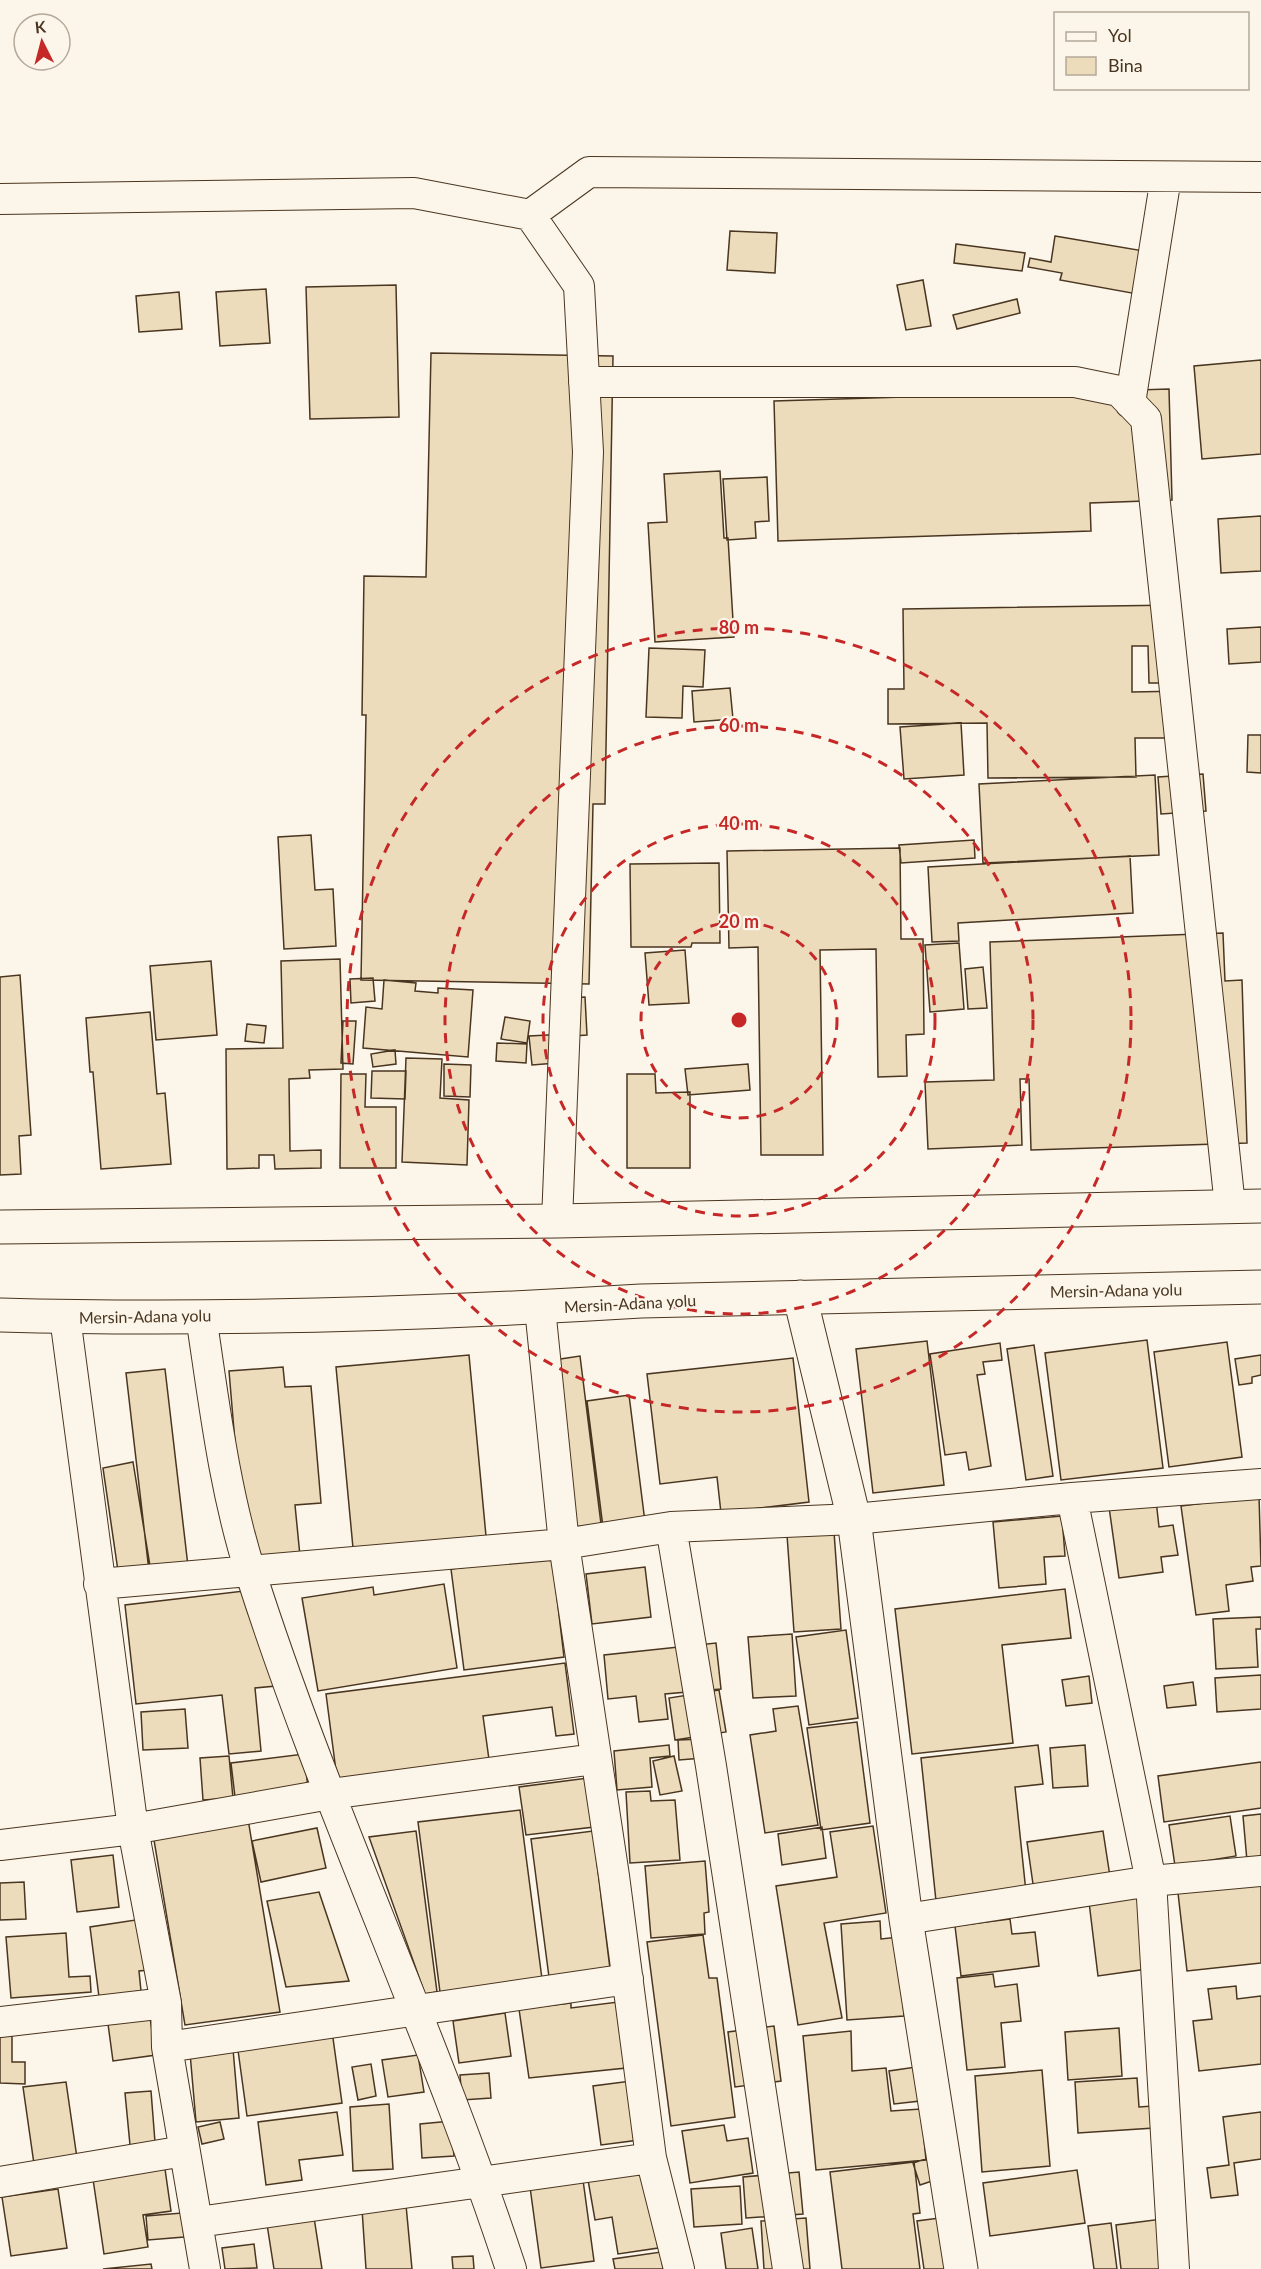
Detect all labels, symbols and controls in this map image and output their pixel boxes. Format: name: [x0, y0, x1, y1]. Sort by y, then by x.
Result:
north arrow: [12, 12, 72, 72]
legend: [1054, 12, 1249, 90]
text: K: [34, 16, 48, 37]
text: Yol: [1108, 24, 1132, 46]
text: Bina: [1108, 54, 1143, 76]
text: 80 m: [719, 616, 759, 638]
text: 60 m: [719, 714, 759, 736]
text: 40 m: [719, 812, 759, 834]
text: 20 m: [719, 910, 759, 932]
centre of rings: [729, 1010, 749, 1030]
street label: Mersin-Adana yolu: [1050, 1279, 1182, 1301]
street label: Mersin-Adana yolu: [563, 1290, 697, 1316]
street label: Mersin-Adana yolu: [79, 1305, 211, 1327]

